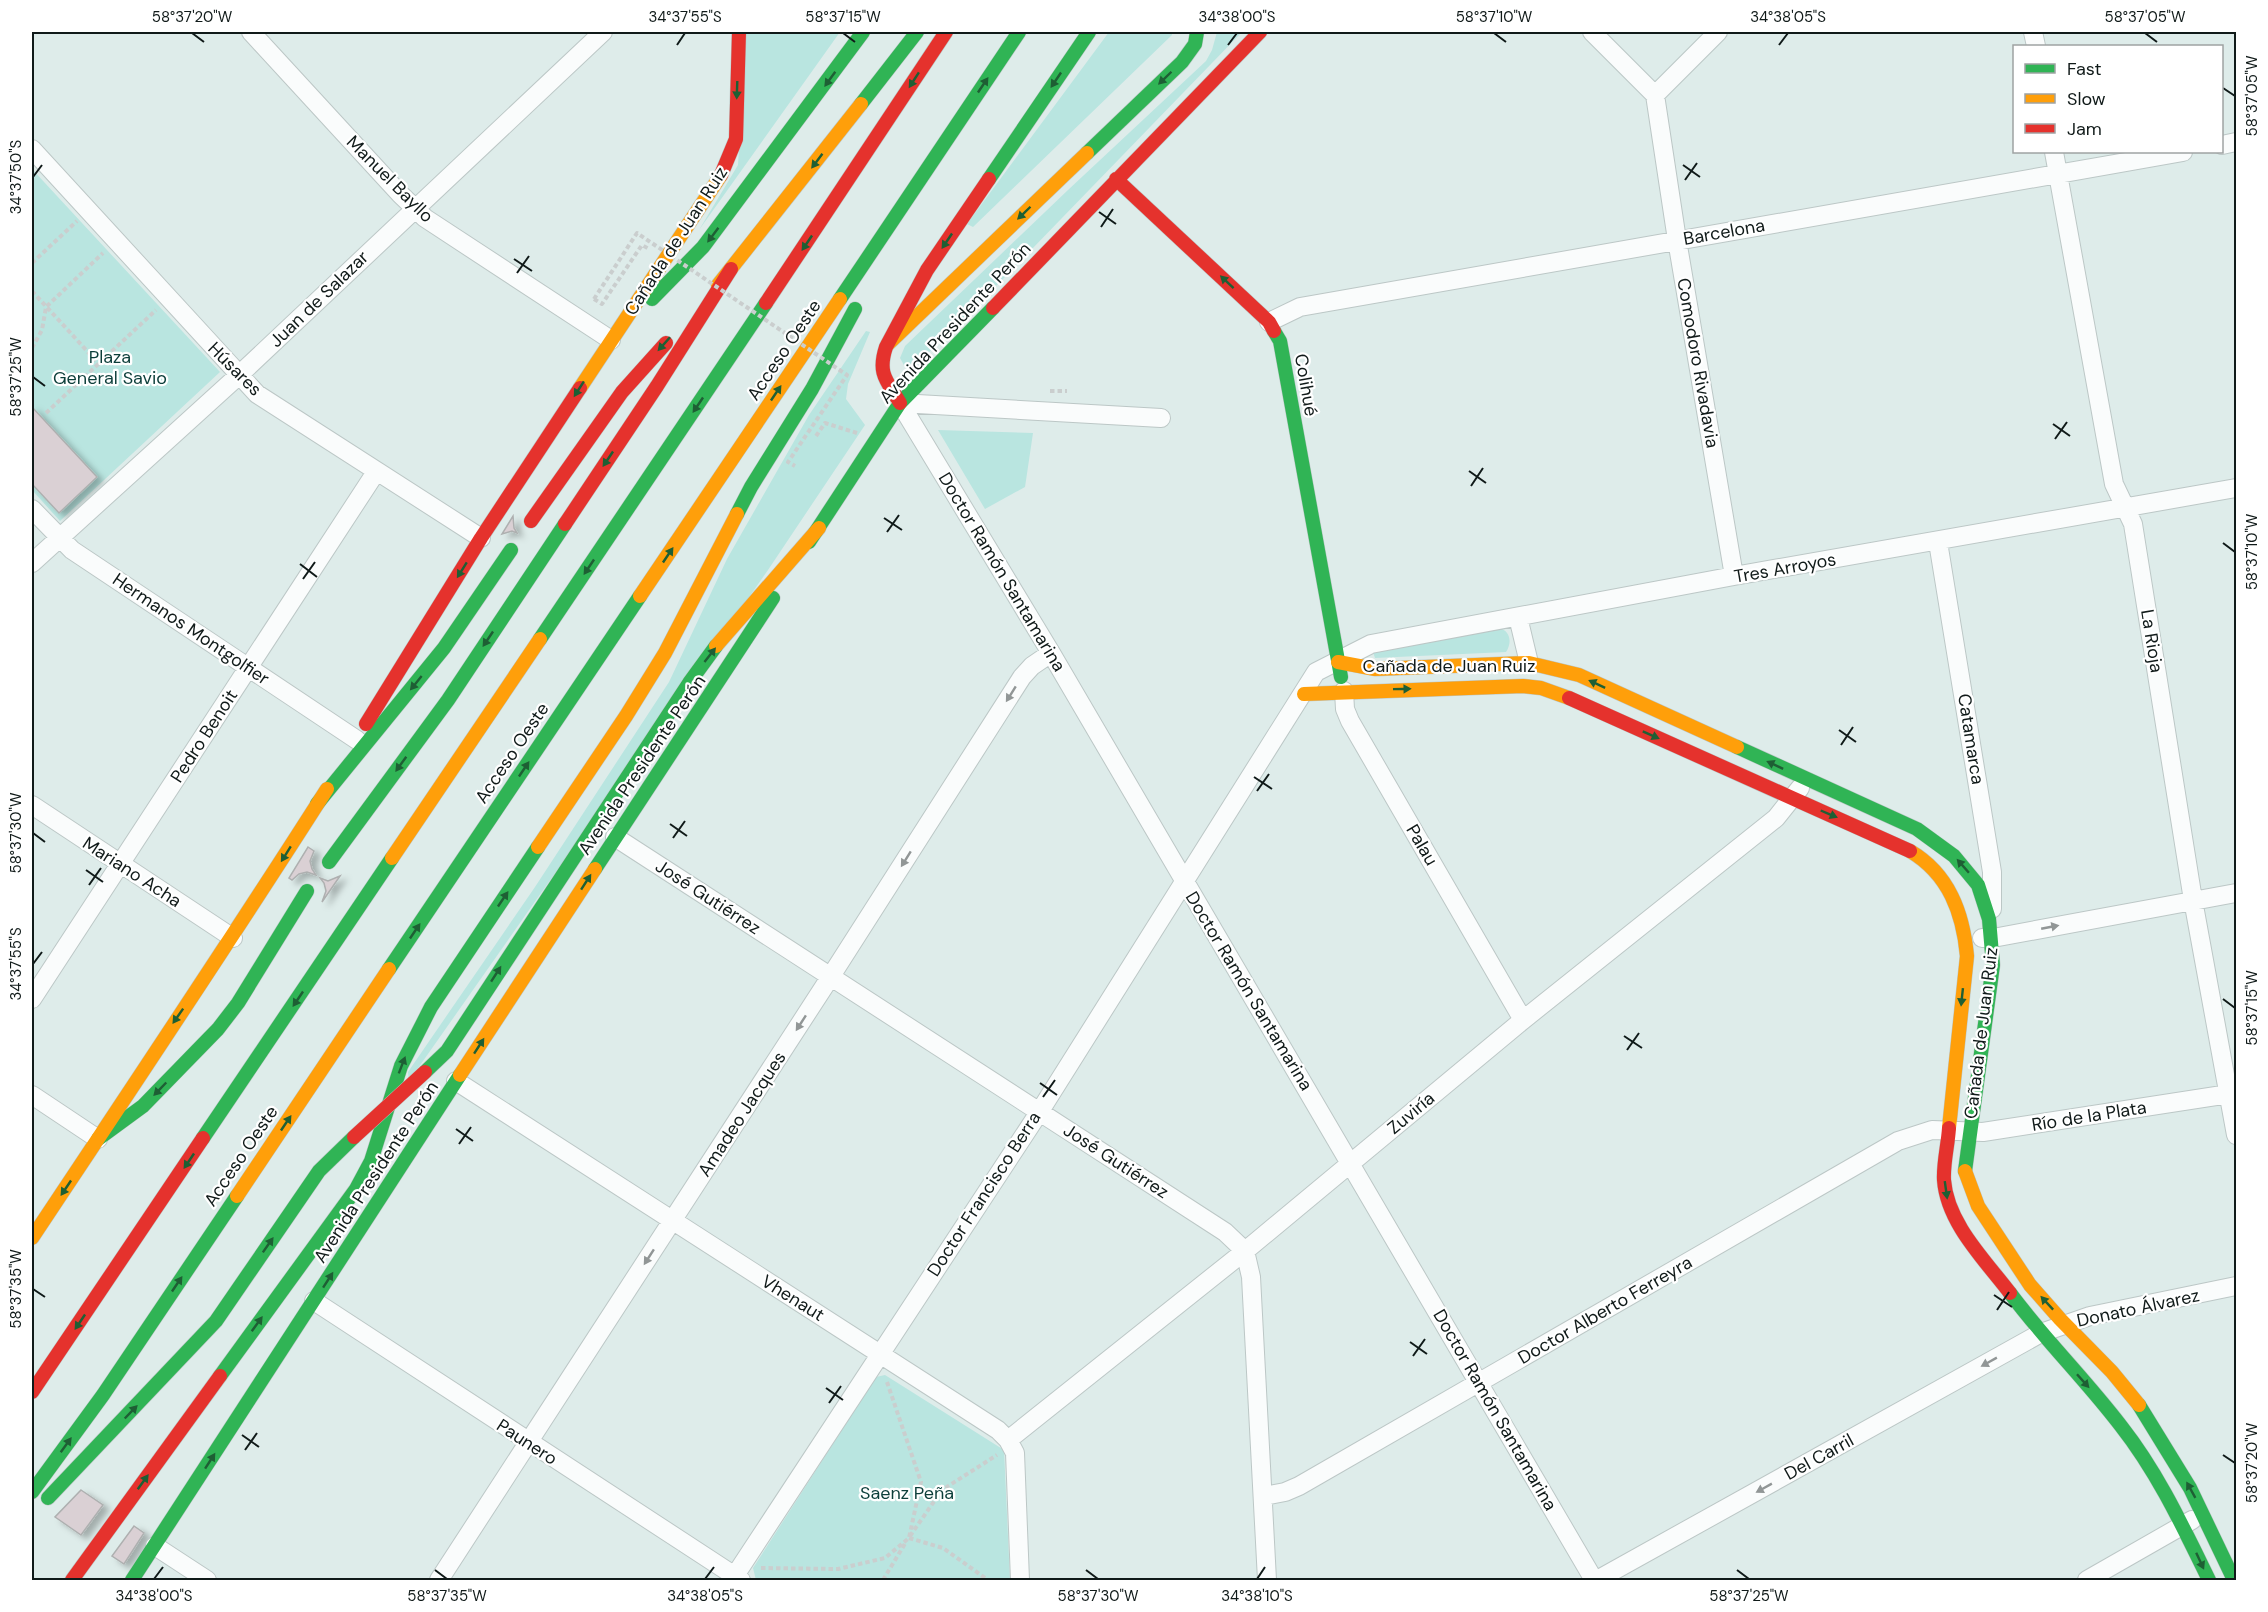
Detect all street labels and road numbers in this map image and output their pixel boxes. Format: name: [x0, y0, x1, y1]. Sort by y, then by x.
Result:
street label: Manuel Bayllo: [341, 130, 439, 228]
street label: Cañada de Juan Ruiz: [619, 162, 733, 320]
street label: Barcelona: [1681, 213, 1767, 251]
street label: Avenida Presidente Perón: [874, 237, 1036, 409]
street label: Juan de Salazar: [264, 245, 374, 353]
street label: Comodoro Rivadavia: [1671, 276, 1725, 450]
street label: Acceso Oeste: [741, 295, 827, 405]
street label: Húsares: [203, 337, 267, 401]
street label: Colihué: [1289, 352, 1323, 418]
street label: Doctor Ramón Santamarina: [933, 468, 1071, 676]
street label: Tres Arroyos: [1732, 547, 1838, 589]
street label: Hermanos Montgolfier: [108, 567, 274, 691]
street label: La Rioja: [2135, 608, 2169, 674]
street label: Cañada de Juan Ruiz: [1363, 654, 1535, 678]
street label: Avenida Presidente Perón: [573, 670, 711, 860]
street label: Pedro Benoit: [165, 685, 243, 787]
street label: Catamarca: [1952, 692, 1990, 786]
street label: Acceso Oeste: [469, 698, 555, 808]
street label: Palau: [1401, 820, 1443, 870]
street label: Mariano Acha: [78, 831, 186, 913]
street label: José Gutiérrez: [651, 854, 765, 940]
street label: Doctor Ramón Santamarina: [1180, 887, 1318, 1095]
street label: Cañada de Juan Ruiz: [1959, 946, 2003, 1120]
street label: Amadeo Jacques: [693, 1047, 791, 1181]
street label: Avenida Presidente Perón: [308, 1076, 444, 1268]
street label: Zuviría: [1382, 1086, 1440, 1140]
street label: Río de la Plata: [2030, 1095, 2148, 1137]
street label: Acceso Oeste: [198, 1101, 284, 1211]
street label: Doctor Francisco Berra: [922, 1107, 1046, 1281]
street label: José Gutiérrez: [1059, 1118, 1173, 1204]
street label: Doctor Alberto Ferreyra: [1514, 1250, 1696, 1370]
street label: Vhenaut: [757, 1269, 829, 1327]
street label: Donato Álvarez: [2074, 1283, 2202, 1333]
street label: Doctor Ramón Santamarina: [1427, 1305, 1563, 1515]
street label: Paunero: [492, 1414, 562, 1470]
street label: Del Carril: [1780, 1428, 1858, 1486]

